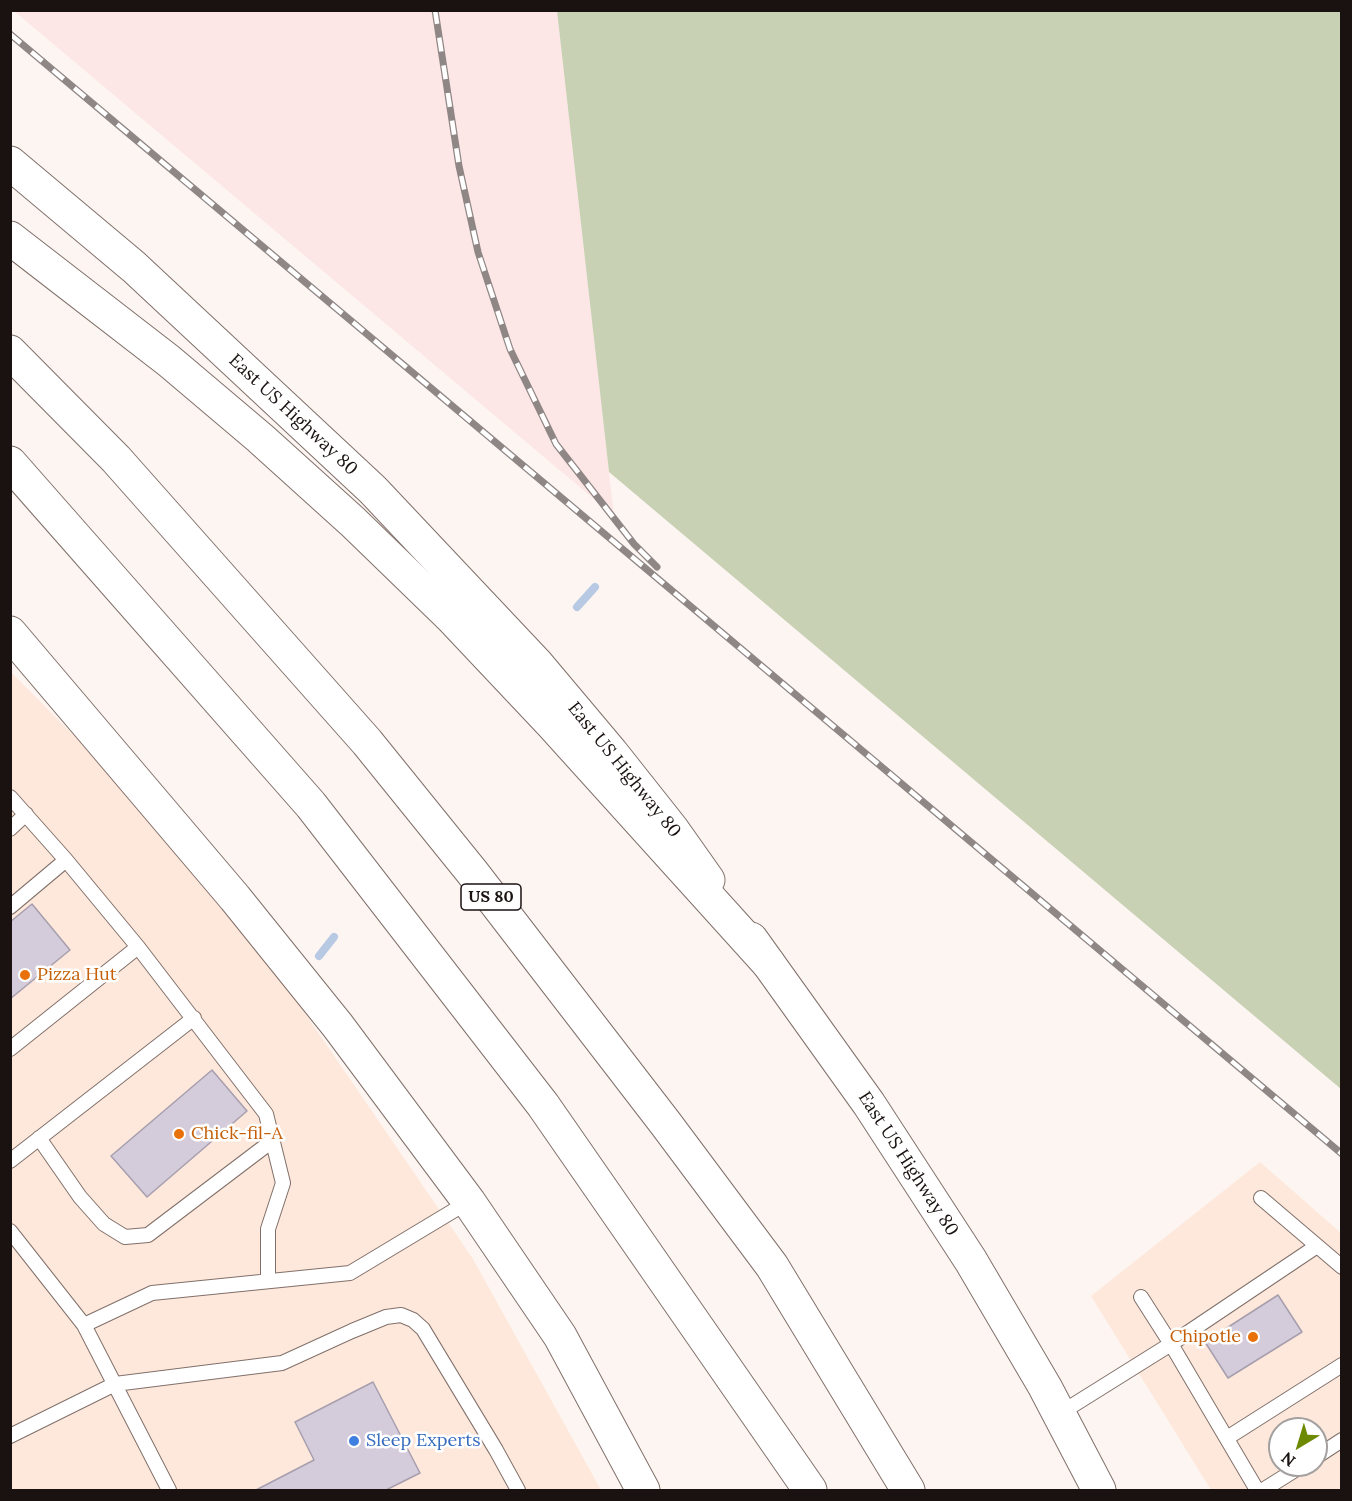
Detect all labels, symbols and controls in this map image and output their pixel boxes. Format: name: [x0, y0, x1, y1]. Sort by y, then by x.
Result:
street label: East US Highway 80: [224, 350, 362, 480]
street label: East US Highway 80: [563, 698, 685, 842]
road number: US 80: [461, 884, 521, 910]
place label: Pizza Hut: [37, 964, 117, 986]
marker: Pizza Hut: [18, 968, 32, 982]
street label: East US Highway 80: [853, 1088, 963, 1240]
place label: Chick-fil-A: [191, 1123, 283, 1145]
marker: Chick-fil-A: [172, 1127, 186, 1141]
place label: Chipotle: [1170, 1326, 1241, 1348]
marker: Chipotle: [1246, 1330, 1260, 1344]
north arrow: [1268, 1417, 1328, 1477]
place label: Sleep Experts: [366, 1430, 480, 1452]
marker: Sleep Experts: [347, 1434, 361, 1448]
text: N: [1277, 1448, 1299, 1471]

